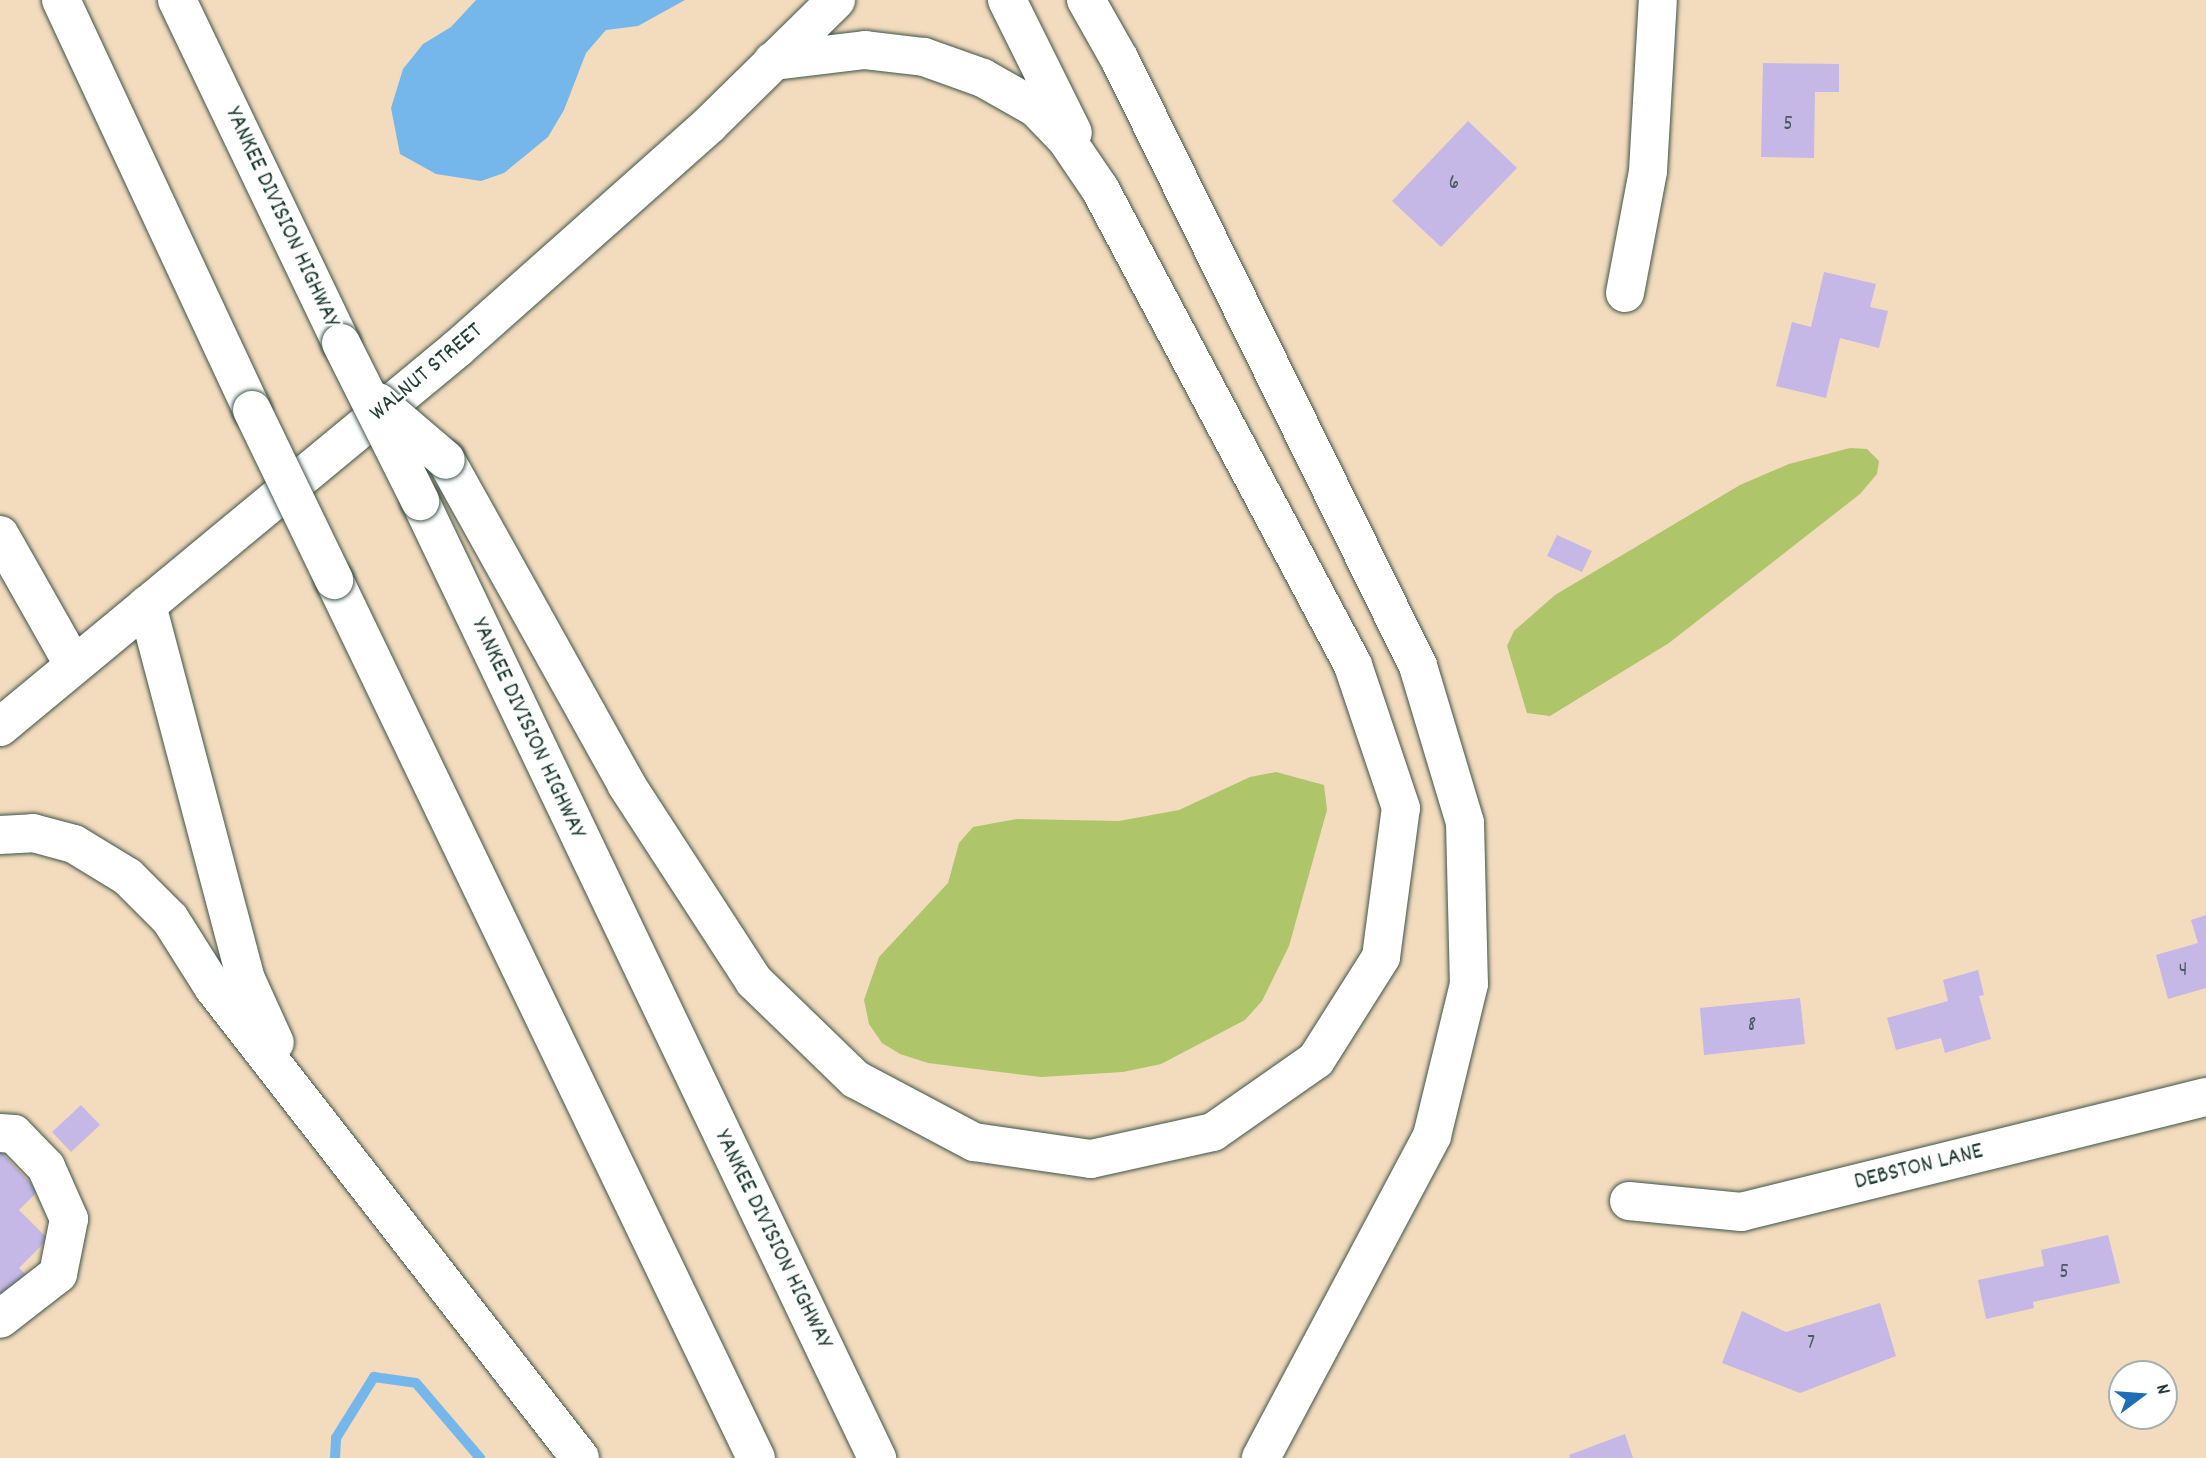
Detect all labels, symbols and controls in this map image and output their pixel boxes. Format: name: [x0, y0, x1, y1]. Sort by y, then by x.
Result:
street label: YANKEE DIVISION HIGHWAY: [217, 103, 345, 333]
house number: 5: [1783, 112, 1793, 138]
house number: 6: [1449, 171, 1459, 197]
street label: WALNUT STREET: [365, 317, 489, 429]
street label: YANKEE DIVISION HIGHWAY: [463, 614, 591, 844]
house number: 4: [2179, 958, 2187, 984]
house number: 8: [1748, 1013, 1756, 1039]
street label: YANKEE DIVISION HIGHWAY: [706, 1126, 838, 1354]
street label: DEBSTON LANE: [1852, 1138, 1986, 1198]
house number: 5: [2059, 1260, 2069, 1286]
house number: 7: [1807, 1331, 1815, 1357]
north arrow: [2108, 1360, 2178, 1430]
text: N: [2147, 1381, 2176, 1398]

